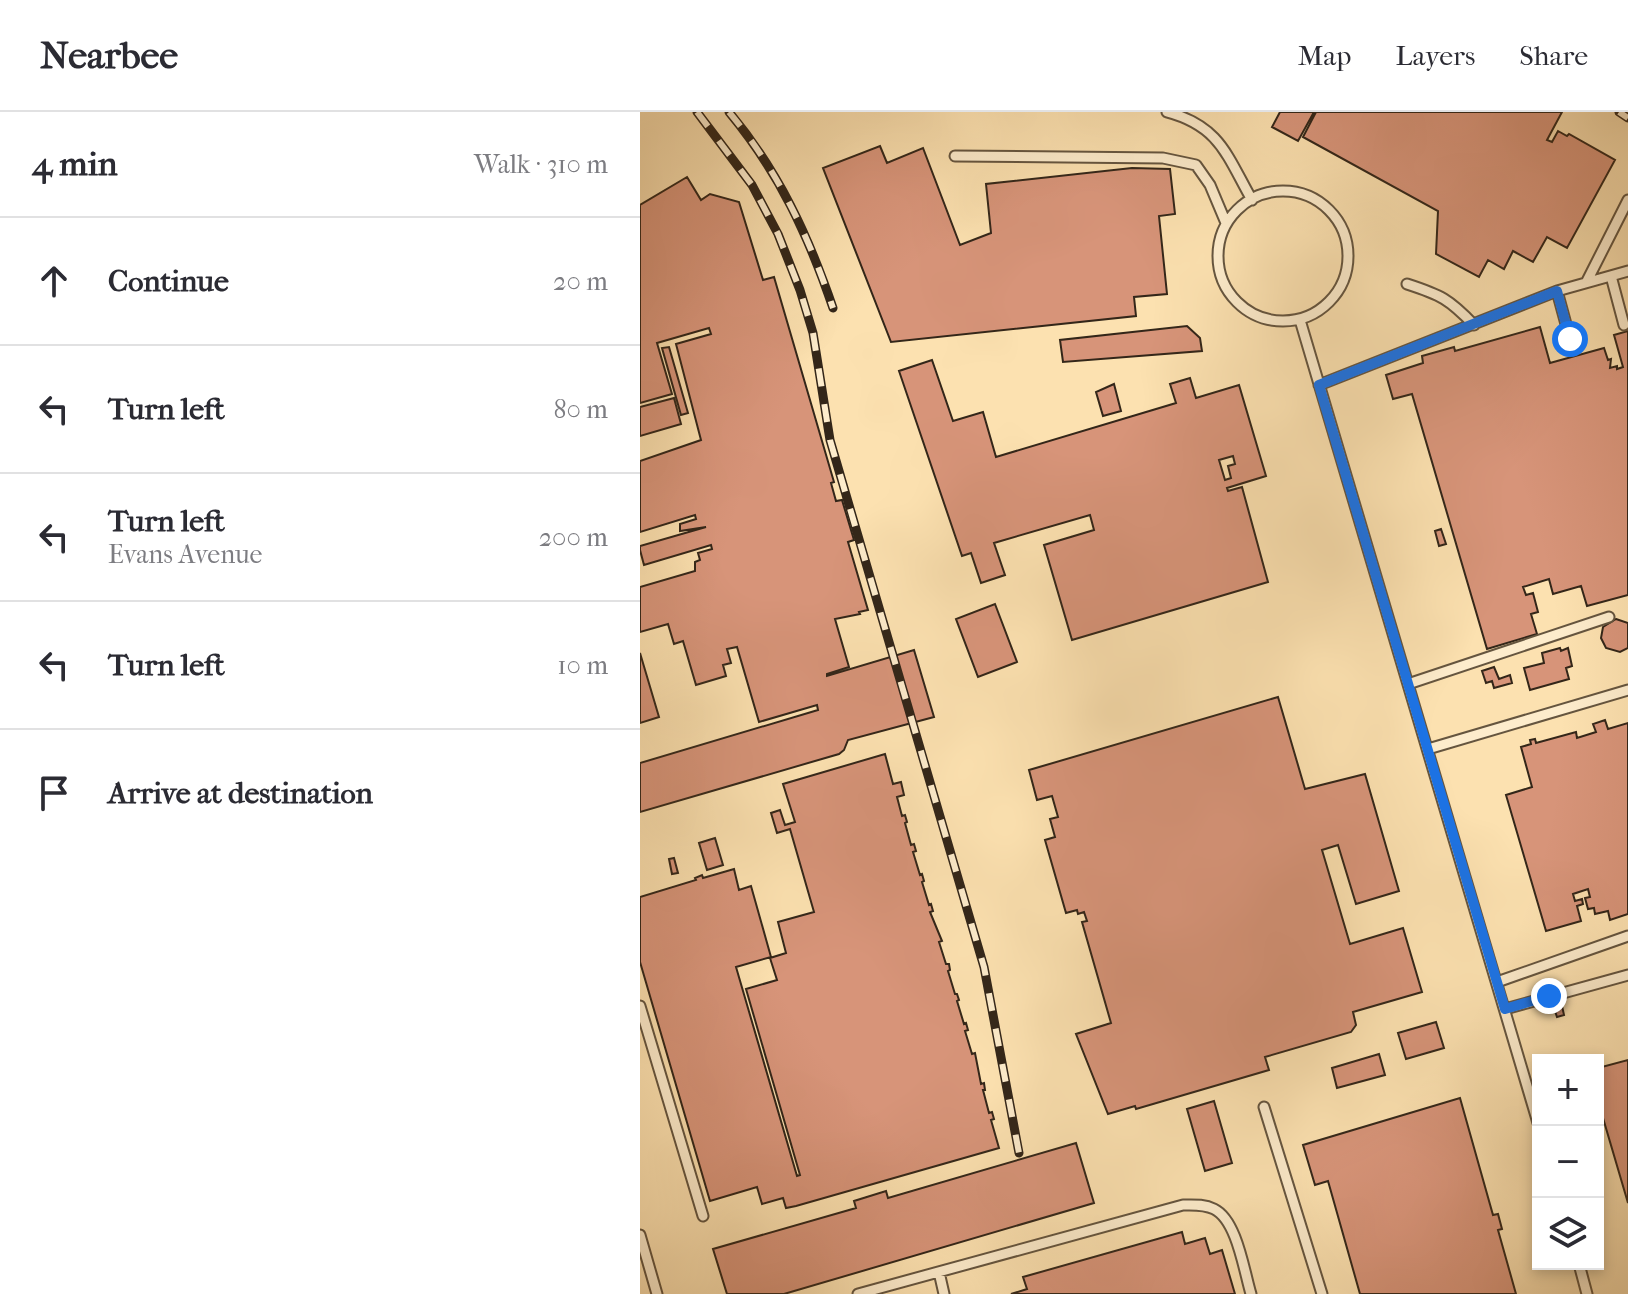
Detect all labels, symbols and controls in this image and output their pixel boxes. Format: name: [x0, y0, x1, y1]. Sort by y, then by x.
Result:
text: Nearbee: [40, 33, 178, 78]
text: Map: [1298, 39, 1351, 72]
text: Layers: [1395, 39, 1475, 72]
text: Share: [1519, 39, 1588, 72]
text: 4 min: [32, 144, 117, 184]
text: Walk · 310 m: [474, 149, 608, 180]
icon: ahead: [32, 259, 76, 303]
text: Continue: [108, 264, 229, 299]
text: 20 m: [553, 266, 608, 297]
route start: [1552, 321, 1588, 357]
icon: left: [32, 387, 76, 431]
text: Turn left: [108, 392, 225, 427]
text: 80 m: [553, 394, 608, 425]
text: Turn left: [108, 504, 225, 539]
icon: left: [32, 515, 76, 559]
text: 200 m: [539, 522, 608, 553]
text: Evans Avenue: [108, 539, 262, 570]
icon: left: [32, 643, 76, 687]
text: Turn left: [108, 648, 225, 683]
text: 10 m: [557, 650, 608, 681]
icon: arrive: [32, 771, 76, 815]
text: Arrive at destination: [108, 776, 373, 811]
route end: [1531, 978, 1567, 1014]
map controls: [1532, 1054, 1604, 1270]
button: +: [1532, 1054, 1604, 1126]
button: −: [1532, 1126, 1604, 1198]
button: layers: [1532, 1198, 1604, 1270]

